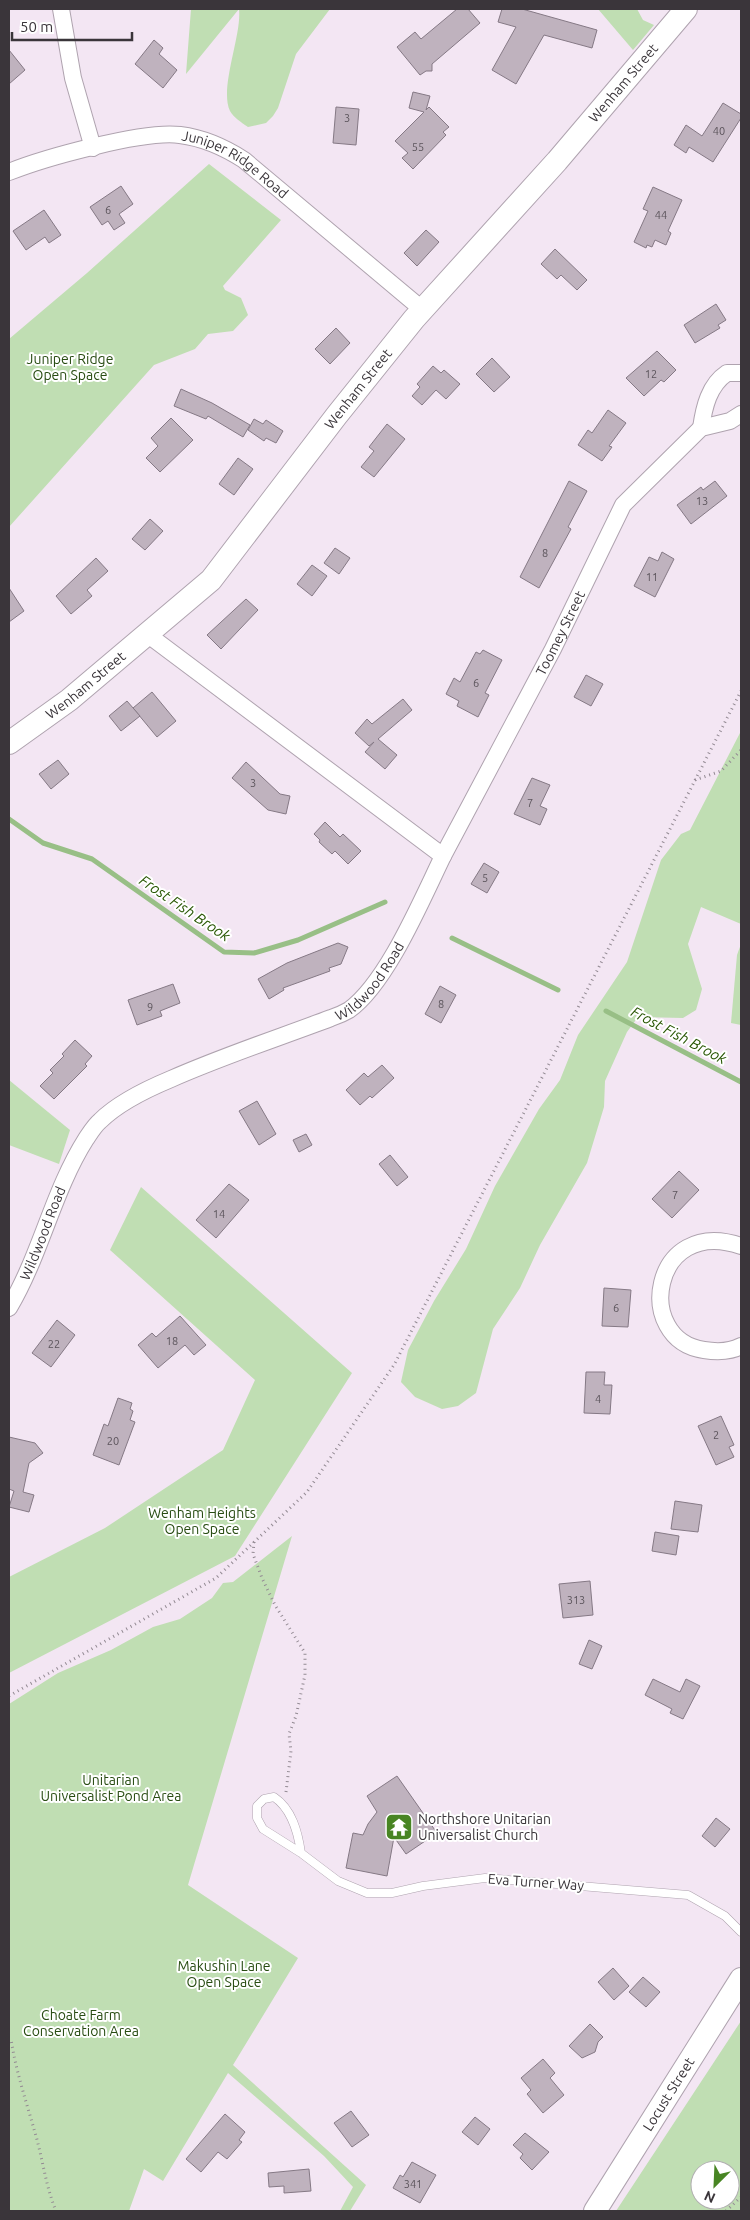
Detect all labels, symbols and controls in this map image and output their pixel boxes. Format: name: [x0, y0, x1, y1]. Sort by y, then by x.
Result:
scale bar: [12, 10, 132, 42]
text: 50 m: [20, 18, 53, 35]
street label: Wenham Street: [585, 40, 661, 125]
house number: 3: [344, 112, 350, 124]
house number: 40: [713, 125, 725, 137]
street label: Juniper Ridge Road: [181, 127, 291, 201]
house number: 55: [412, 141, 424, 153]
house number: 6: [105, 204, 111, 216]
house number: 44: [655, 209, 667, 221]
street label: Wenham Street: [321, 345, 395, 432]
park label: Juniper Ridge Open Space: [27, 351, 113, 383]
house number: 12: [645, 368, 657, 380]
house number: 13: [696, 495, 708, 507]
house number: 8: [542, 547, 548, 559]
house number: 11: [646, 571, 658, 583]
street label: Toomey Street: [532, 588, 588, 678]
street label: Wenham Street: [42, 648, 129, 722]
house number: 6: [473, 677, 479, 689]
house number: 3: [250, 777, 256, 789]
house number: 7: [527, 797, 533, 809]
water label: Frost Fish Brook: [136, 871, 234, 945]
house number: 5: [482, 872, 488, 884]
street label: Wildwood Road: [333, 939, 407, 1024]
house number: 8: [438, 998, 444, 1010]
house number: 9: [147, 1001, 153, 1013]
water label: Frost Fish Brook: [628, 1003, 730, 1067]
street label: Wildwood Road: [17, 1184, 69, 1283]
house number: 7: [672, 1189, 678, 1201]
house number: 14: [213, 1208, 225, 1220]
house number: 6: [613, 1302, 619, 1314]
house number: 18: [166, 1335, 178, 1347]
house number: 22: [48, 1338, 60, 1350]
house number: 4: [595, 1393, 601, 1405]
house number: 2: [713, 1429, 719, 1441]
house number: 20: [107, 1435, 119, 1447]
park label: Wenham Heights Open Space: [148, 1505, 256, 1537]
house number: 313: [567, 1594, 585, 1606]
park label: Unitarian Universalist Pond Area: [40, 1772, 182, 1804]
place label: Northshore Unitarian Universalist Church: [418, 1811, 551, 1843]
temple icon: Northshore Unitarian Universalist Church: [384, 1812, 414, 1842]
street label: Eva Turner Way: [487, 1871, 585, 1893]
park label: Makushin Lane Open Space: [177, 1958, 271, 1990]
park label: Choate Farm Conservation Area: [23, 2007, 139, 2039]
street label: Locust Street: [639, 2054, 698, 2134]
north arrow: [690, 2160, 740, 2210]
house number: 341: [404, 2178, 422, 2190]
text: N: [702, 2187, 718, 2206]

